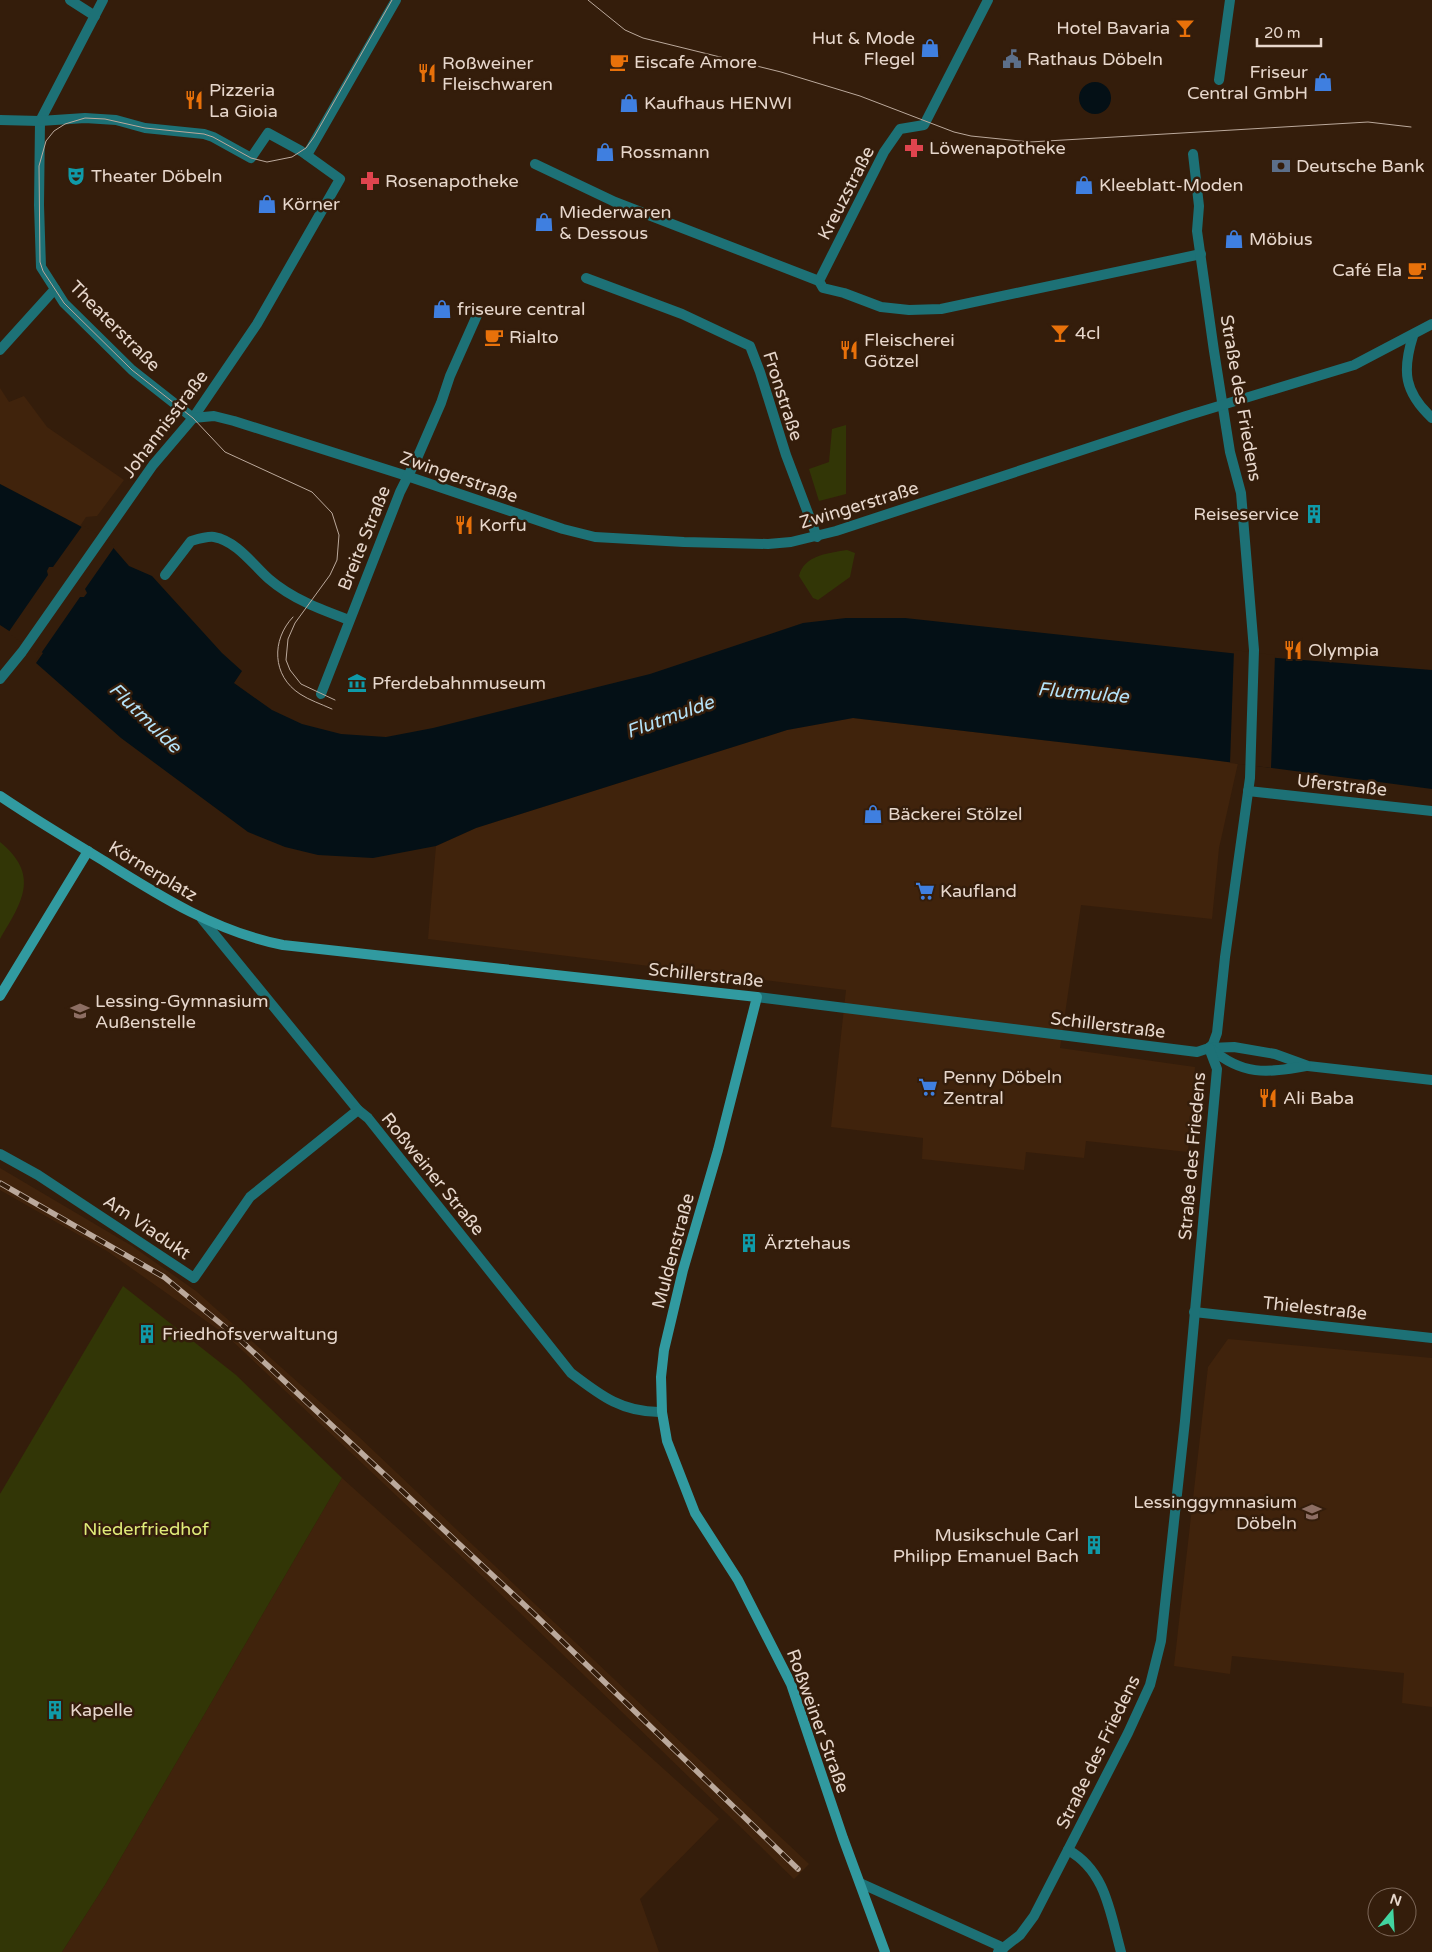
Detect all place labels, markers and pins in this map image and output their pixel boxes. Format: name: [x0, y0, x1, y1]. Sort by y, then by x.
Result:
place label: Hotel Bavaria: [1056, 17, 1170, 39]
bar icon: Hotel Bavaria: [1174, 17, 1196, 39]
place label: Hut & Mode Flegel: [812, 27, 915, 70]
shop icon: Hut & Mode Flegel: [919, 37, 941, 59]
public building icon: Rathaus Döbeln: [1001, 48, 1023, 70]
place label: Rathaus Döbeln: [1027, 48, 1163, 70]
cafe icon: Eiscafe Amore: [608, 51, 630, 73]
place label: Eiscafe Amore: [634, 51, 757, 73]
place label: Roßweiner Fleischwaren: [442, 52, 553, 95]
place label: Friseur Central GmbH: [1187, 61, 1308, 104]
restaurant icon: Roßweiner Fleischwaren: [416, 62, 438, 84]
shop icon: Friseur Central GmbH: [1312, 71, 1334, 93]
place label: Pizzeria La Gioia: [209, 79, 278, 122]
restaurant icon: Pizzeria La Gioia: [183, 89, 205, 111]
shop icon: Kaufhaus HENWI: [618, 92, 640, 114]
place label: Kaufhaus HENWI: [644, 92, 792, 114]
pharmacy icon: Löwenapotheke: [903, 137, 925, 159]
place label: Löwenapotheke: [929, 137, 1066, 159]
shop icon: Rossmann: [594, 141, 616, 163]
place label: Rossmann: [620, 141, 710, 163]
bank icon: Deutsche Bank: [1270, 155, 1292, 177]
place label: Deutsche Bank: [1296, 155, 1425, 177]
theatre icon: Theater Döbeln: [65, 165, 87, 187]
place label: Theater Döbeln: [91, 165, 223, 187]
pharmacy icon: Rosenapotheke: [359, 170, 381, 192]
place label: Rosenapotheke: [385, 170, 519, 192]
shop icon: Kleeblatt-Moden: [1073, 174, 1095, 196]
place label: Kleeblatt-Moden: [1099, 174, 1243, 196]
shop icon: Körner: [256, 193, 278, 215]
place label: Körner: [282, 193, 340, 215]
place label: Miederwaren & Dessous: [559, 201, 671, 244]
shop icon: Miederwaren & Dessous: [533, 211, 555, 233]
shop icon: Möbius: [1223, 228, 1245, 250]
place label: Möbius: [1249, 228, 1313, 250]
place label: Café Ela: [1332, 259, 1402, 281]
cafe icon: Café Ela: [1406, 259, 1428, 281]
shop icon: friseure central: [431, 298, 453, 320]
place label: friseure central: [457, 298, 585, 320]
bar icon: 4cl: [1049, 322, 1071, 344]
place label: 4cl: [1075, 322, 1100, 344]
cafe icon: Rialto: [483, 326, 505, 348]
place label: Rialto: [509, 326, 559, 348]
place label: Fleischerei Götzel: [864, 329, 955, 372]
restaurant icon: Fleischerei Götzel: [838, 339, 860, 361]
place label: Reiseservice: [1193, 503, 1299, 525]
building icon: Reiseservice: [1303, 503, 1325, 525]
restaurant icon: Korfu: [453, 514, 475, 536]
place label: Korfu: [479, 514, 527, 536]
restaurant icon: Olympia: [1282, 639, 1304, 661]
place label: Olympia: [1308, 639, 1379, 661]
museum icon: Pferdebahnmuseum: [346, 672, 368, 694]
place label: Pferdebahnmuseum: [372, 672, 546, 694]
shop icon: Bäckerei Stölzel: [862, 803, 884, 825]
place label: Bäckerei Stölzel: [888, 803, 1023, 825]
supermarket icon: Kaufland: [914, 880, 936, 902]
place label: Kaufland: [940, 880, 1017, 902]
place label: Lessing-Gymnasium Außenstelle: [95, 990, 268, 1033]
school or university icon: Lessing-Gymnasium Außenstelle: [69, 1000, 91, 1022]
place label: Penny Döbeln Zentral: [943, 1066, 1062, 1109]
supermarket icon: Penny Döbeln Zentral: [917, 1076, 939, 1098]
restaurant icon: Ali Baba: [1257, 1087, 1279, 1109]
place label: Ali Baba: [1283, 1087, 1354, 1109]
building icon: Ärztehaus: [738, 1232, 760, 1254]
place label: Ärztehaus: [764, 1232, 851, 1254]
building icon: Friedhofsverwaltung: [136, 1323, 158, 1345]
place label: Friedhofsverwaltung: [162, 1323, 338, 1345]
place label: Lessinggymnasium Döbeln: [1133, 1491, 1297, 1534]
school or university icon: Lessinggymnasium Döbeln: [1301, 1501, 1323, 1523]
place label: Musikschule Carl Philipp Emanuel Bach: [893, 1524, 1079, 1567]
building icon: Musikschule Carl Philipp Emanuel Bach: [1083, 1534, 1105, 1556]
building icon: Kapelle: [44, 1699, 66, 1721]
place label: Kapelle: [70, 1699, 133, 1721]

